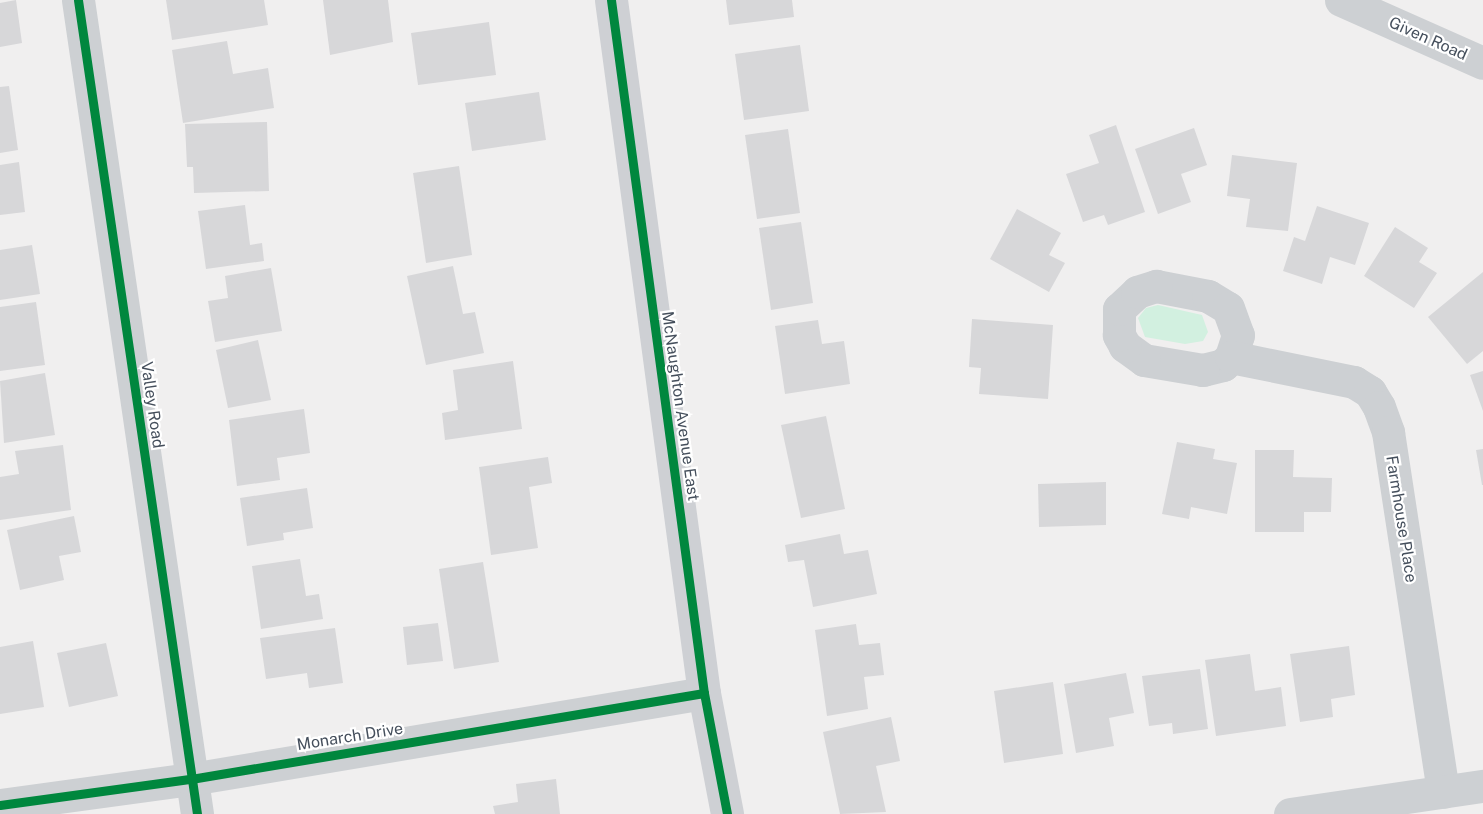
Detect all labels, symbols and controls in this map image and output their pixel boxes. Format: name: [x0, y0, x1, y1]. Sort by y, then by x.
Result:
street label: Given Road: [1386, 13, 1470, 65]
street label: McNaughton Avenue East: [657, 310, 703, 502]
street label: Valley Road: [136, 360, 168, 450]
street label: Farmhouse Place: [1381, 454, 1421, 584]
street label: Monarch Drive: [296, 719, 404, 755]

